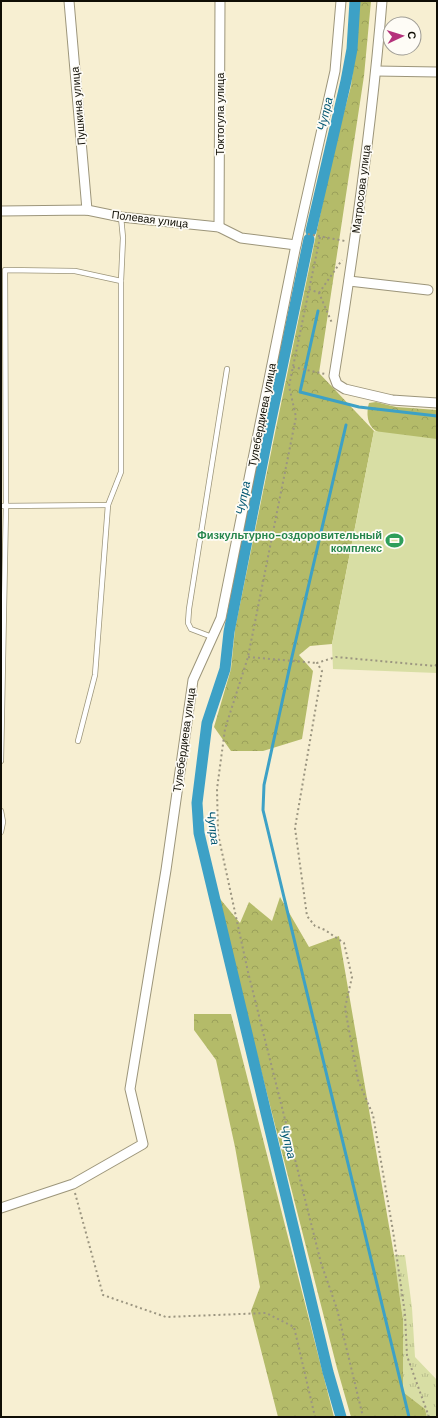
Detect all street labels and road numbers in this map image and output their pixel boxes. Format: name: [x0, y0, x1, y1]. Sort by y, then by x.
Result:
street label: Пушкина улица: [68, 65, 88, 146]
street label: Токтогула улица: [213, 72, 227, 155]
street label: Матросова улица: [349, 143, 373, 234]
street label: Полевая улица: [111, 207, 190, 231]
street label: Тулебердиева улица: [245, 361, 279, 468]
street label: Тулебердиева улица: [170, 686, 198, 793]

